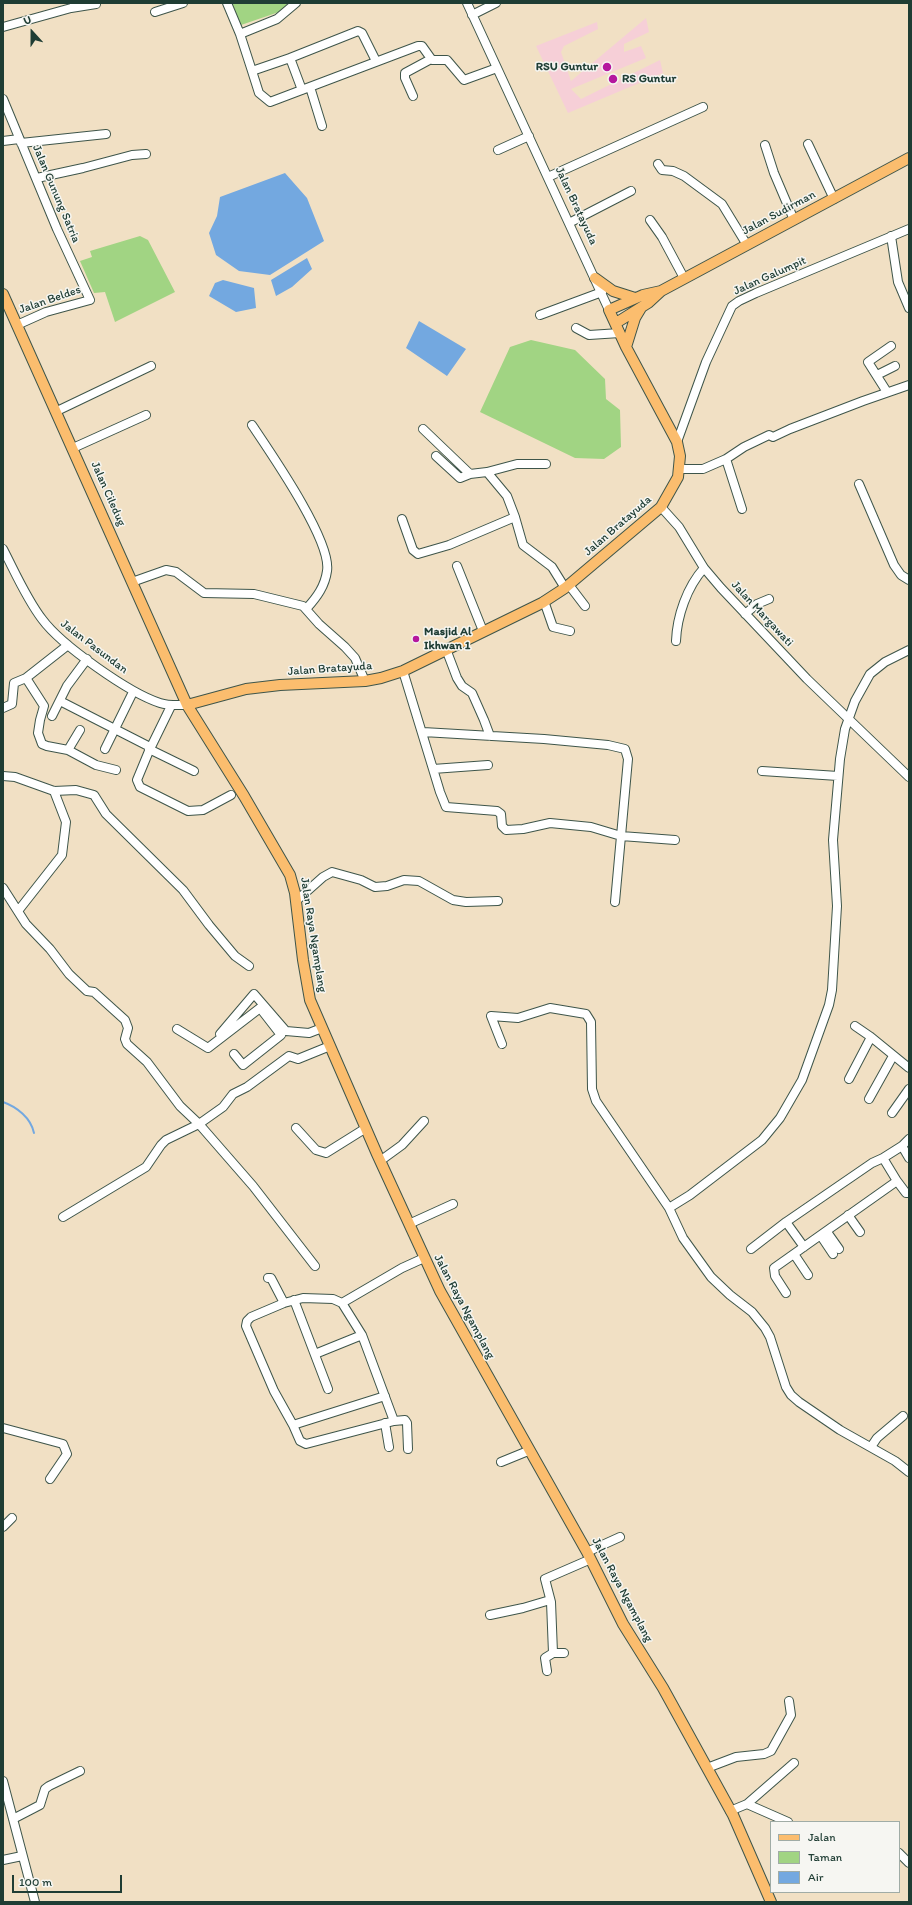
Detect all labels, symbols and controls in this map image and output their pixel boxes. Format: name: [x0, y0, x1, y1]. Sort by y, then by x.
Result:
north arrow: [12, 12, 52, 52]
text: U: [22, 13, 33, 28]
place label: RSU Guntur: [536, 60, 598, 74]
marker: RSU Guntur: [601, 61, 613, 73]
place label: RS Guntur: [622, 72, 676, 86]
marker: RS Guntur: [607, 73, 619, 85]
street label: Jalan Gunung Satria: [29, 143, 83, 245]
street label: Jalan Bratayuda: [552, 165, 600, 247]
street label: Jalan Sudirman: [740, 188, 818, 238]
street label: Jalan Galumpit: [731, 253, 809, 299]
street label: Jalan Beldes: [17, 283, 83, 317]
street label: Jalan Ciledug: [87, 459, 129, 529]
street label: Jalan Bratayuda: [581, 493, 655, 559]
street label: Jalan Margawati: [728, 578, 796, 650]
street label: Jalan Pasundan: [57, 617, 131, 677]
place label: Masjid Al Ikhwan 1: [424, 625, 471, 653]
marker: Masjid Al Ikhwan 1: [411, 634, 421, 644]
street label: Jalan Bratayuda: [287, 659, 373, 679]
street label: Jalan Raya Ngamplang: [297, 876, 329, 994]
street label: Jalan Raya Ngamplang: [430, 1252, 498, 1362]
street label: Jalan Raya Ngamplang: [588, 1535, 656, 1645]
legend: [770, 1821, 900, 1893]
text: Jalan: [808, 1830, 836, 1844]
text: Taman: [808, 1850, 842, 1864]
scale bar: [14, 1867, 124, 1893]
text: Air: [808, 1870, 824, 1884]
text: 100 m: [19, 1875, 52, 1889]

